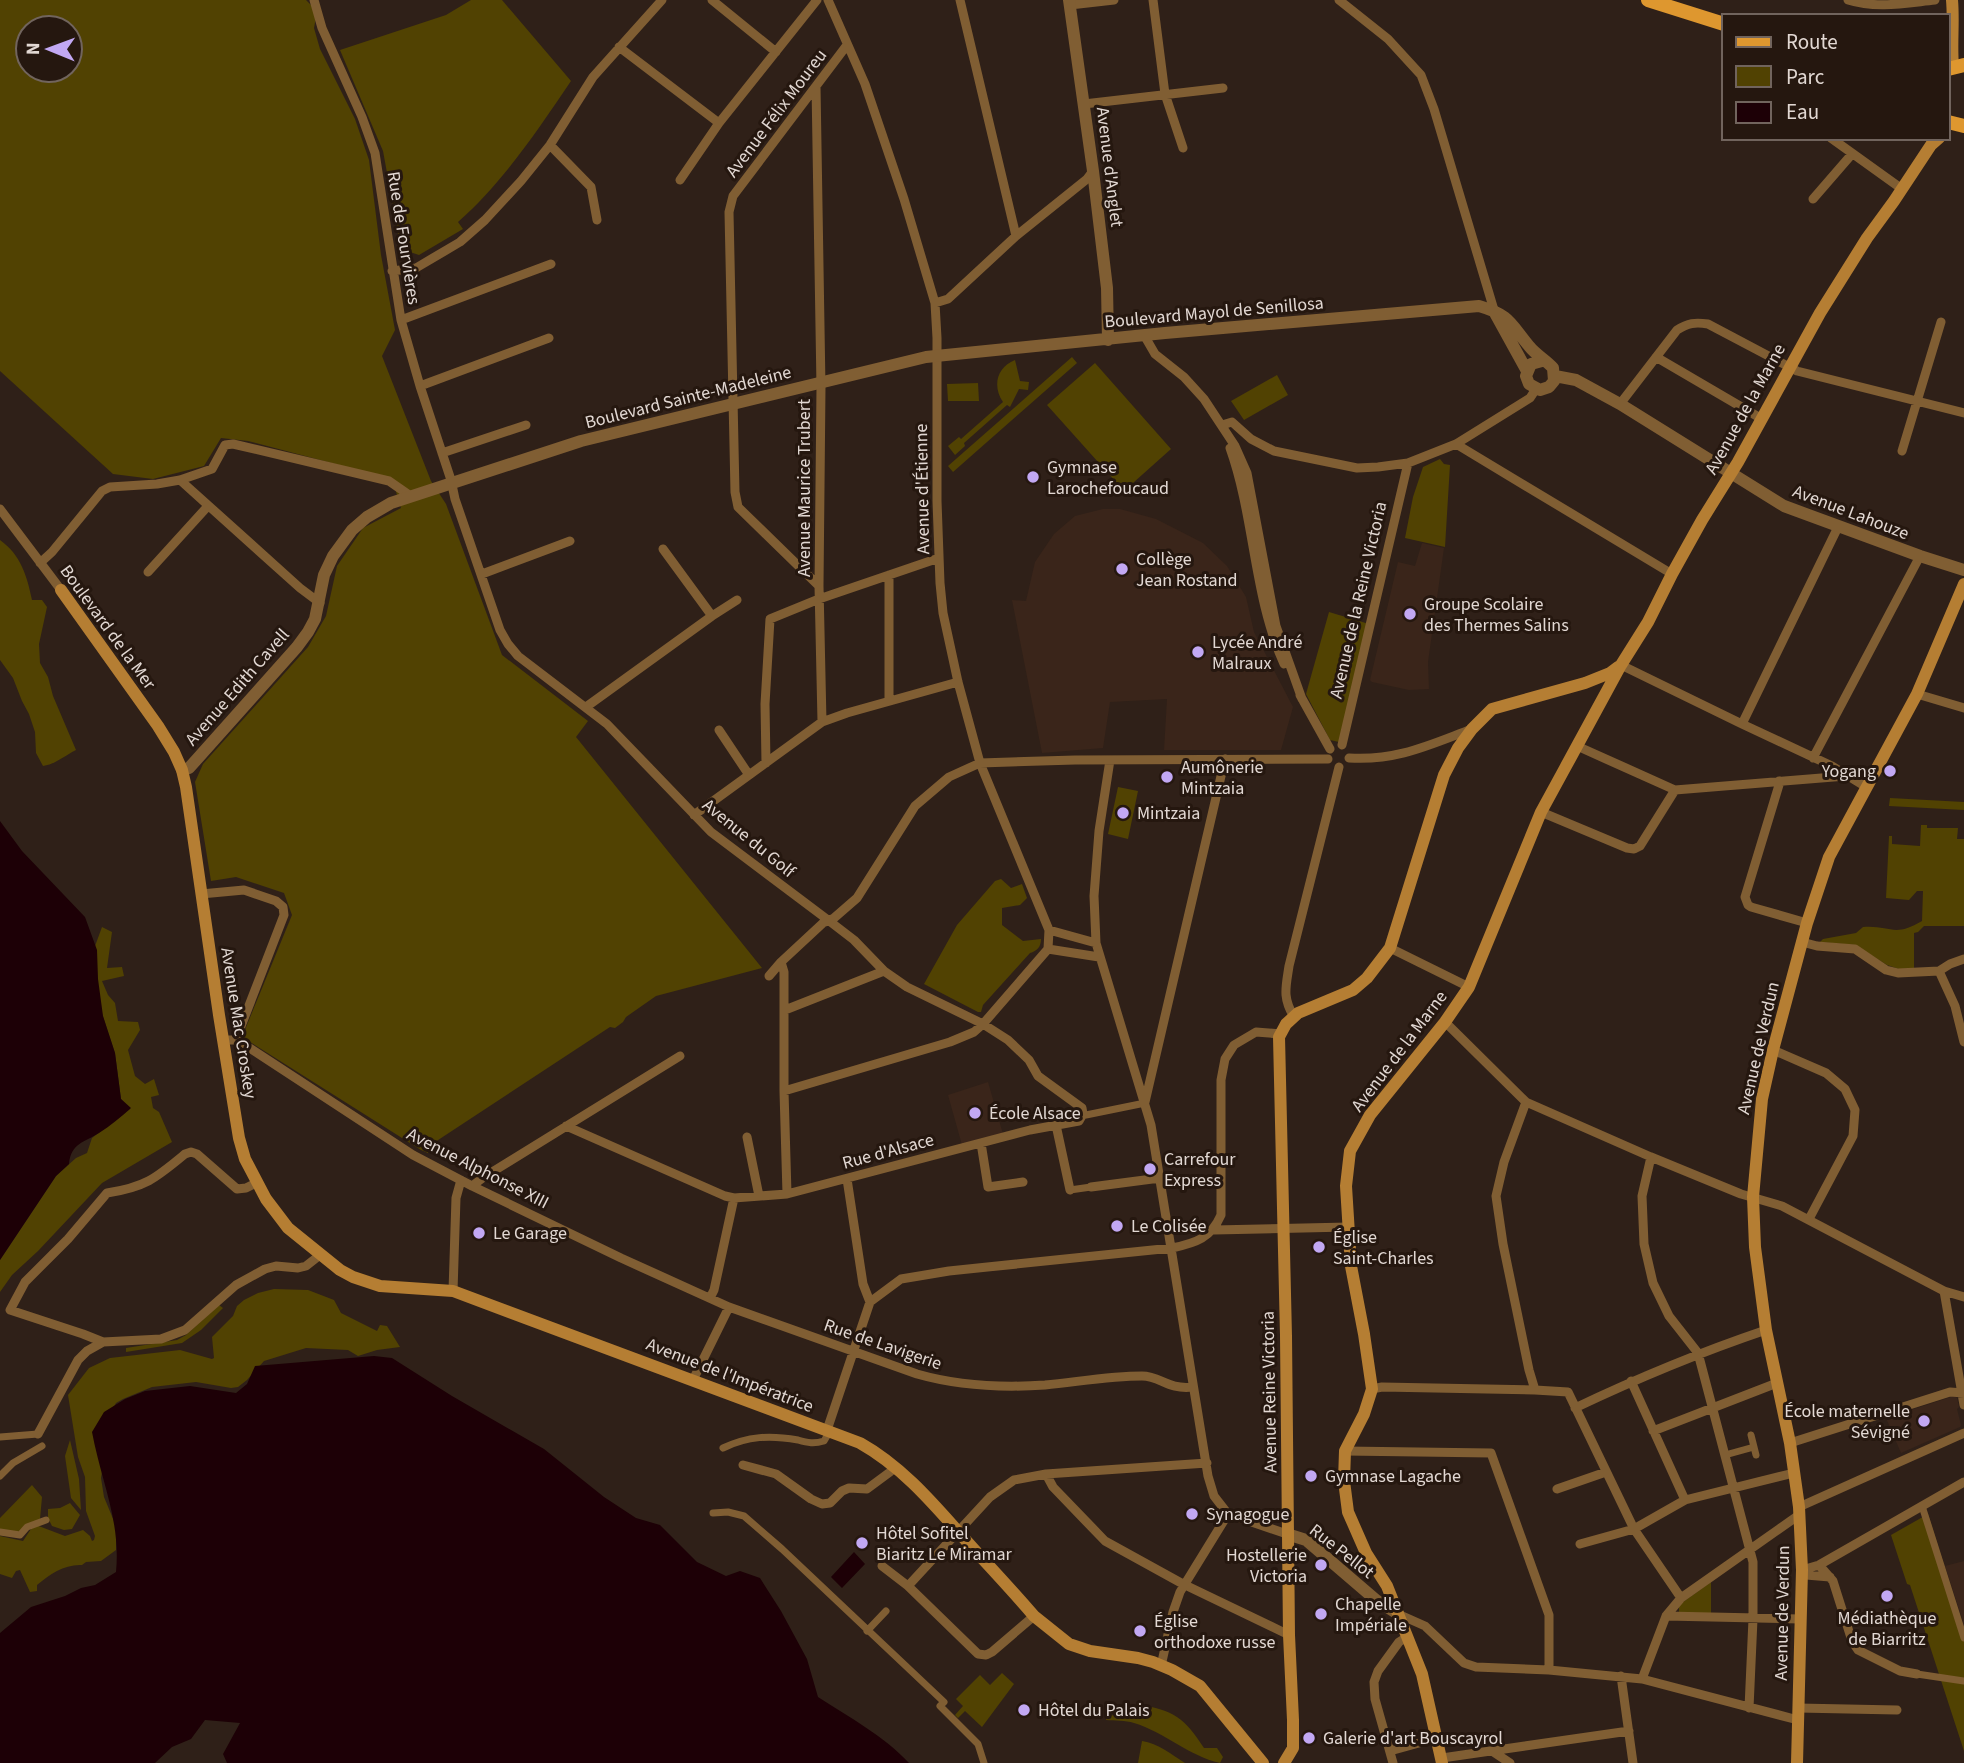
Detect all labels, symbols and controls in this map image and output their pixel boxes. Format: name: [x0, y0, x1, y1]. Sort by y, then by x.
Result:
north arrow: [14, 14, 84, 84]
legend: [1722, 14, 1950, 140]
text: Route: [1786, 27, 1838, 57]
text: N: [20, 42, 47, 55]
street label: Avenue Félix Moureu: [720, 44, 833, 183]
text: Parc: [1786, 62, 1825, 92]
text: Eau: [1786, 97, 1819, 127]
street label: Avenue d'Anglet: [1090, 106, 1129, 228]
street label: Rue de Fourvières: [381, 170, 426, 306]
street label: Boulevard Mayol de Senillosa: [1103, 290, 1325, 335]
street label: Avenue de la Marne: [1699, 339, 1792, 479]
street label: Boulevard Sainte-Madeleine: [582, 360, 794, 435]
street label: Avenue Maurice Trubert: [792, 399, 817, 577]
street label: Avenue d'Étienne: [909, 423, 936, 555]
place label: Gymnase Larochefoucaud: [1047, 455, 1169, 501]
marker: Gymnase Larochefoucaud: [1025, 469, 1041, 485]
street label: Avenue Lahouze: [1789, 479, 1913, 546]
street label: Avenue de la Reine Victoria: [1324, 499, 1393, 701]
place label: Collège Jean Rostand: [1136, 547, 1237, 593]
street label: Boulevard de la Mer: [54, 560, 162, 695]
marker: Collège Jean Rostand: [1114, 561, 1130, 577]
place label: Groupe Scolaire des Thermes Salins: [1424, 592, 1569, 638]
marker: Groupe Scolaire des Thermes Salins: [1402, 606, 1418, 622]
street label: Avenue Edith Cavell: [179, 623, 295, 751]
place label: Lycée André Malraux: [1212, 630, 1302, 676]
marker: Lycée André Malraux: [1190, 644, 1206, 660]
place label: Aumônerie Mintzaia: [1181, 755, 1264, 801]
place label: Yogang: [1821, 759, 1876, 784]
marker: Yogang: [1882, 763, 1898, 779]
marker: Aumônerie Mintzaia: [1159, 769, 1175, 785]
street label: Avenue du Golf: [697, 793, 801, 884]
place label: Mintzaia: [1137, 801, 1200, 826]
marker: Mintzaia: [1115, 805, 1131, 821]
street label: Avenue Mac Croskey: [214, 946, 263, 1101]
street label: Avenue de Verdun: [1731, 979, 1786, 1117]
street label: Avenue de la Marne: [1345, 985, 1453, 1117]
place label: École Alsace: [989, 1101, 1081, 1126]
marker: École Alsace: [967, 1105, 983, 1121]
street label: Avenue Alphonse XIII: [402, 1122, 553, 1215]
street label: Rue d'Alsace: [840, 1127, 937, 1176]
place label: Carrefour Express: [1164, 1147, 1236, 1193]
marker: Carrefour Express: [1142, 1161, 1158, 1177]
place label: Le Colisée: [1131, 1214, 1207, 1239]
marker: Le Colisée: [1109, 1218, 1125, 1234]
place label: Le Garage: [493, 1221, 567, 1246]
marker: Le Garage: [471, 1225, 487, 1241]
place label: Église Saint-Charles: [1333, 1225, 1434, 1271]
marker: Église Saint-Charles: [1311, 1239, 1327, 1255]
street label: Avenue Reine Victoria: [1256, 1311, 1283, 1473]
street label: Rue de Lavigerie: [821, 1313, 945, 1376]
street label: Avenue de l'Impératrice: [643, 1332, 817, 1419]
place label: École maternelle Sévigné: [1784, 1399, 1910, 1445]
marker: École maternelle Sévigné: [1916, 1413, 1932, 1429]
place label: Gymnase Lagache: [1325, 1464, 1461, 1489]
marker: Gymnase Lagache: [1303, 1468, 1319, 1484]
place label: Synagogue: [1206, 1502, 1289, 1527]
marker: Synagogue: [1184, 1506, 1200, 1522]
street label: Rue Pellot: [1304, 1518, 1379, 1585]
place label: Hôtel Sofitel Biaritz Le Miramar: [876, 1521, 1013, 1567]
marker: Hôtel Sofitel Biaritz Le Miramar: [854, 1535, 870, 1551]
place label: Hostellerie Victoria: [1226, 1543, 1307, 1589]
street label: Avenue de Verdun: [1769, 1545, 1796, 1681]
marker: Hostellerie Victoria: [1313, 1557, 1329, 1573]
marker: Médiathèque de Biarritz: [1879, 1588, 1895, 1604]
place label: Chapelle Impériale: [1335, 1592, 1407, 1638]
marker: Chapelle Impériale: [1313, 1606, 1329, 1622]
place label: Médiathèque de Biarritz: [1838, 1606, 1936, 1652]
place label: Église orthodoxe russe: [1154, 1609, 1275, 1655]
marker: Église orthodoxe russe: [1132, 1623, 1148, 1639]
place label: Hôtel du Palais: [1038, 1698, 1150, 1723]
marker: Hôtel du Palais: [1016, 1702, 1032, 1718]
place label: Galerie d'art Bouscayrol: [1323, 1726, 1503, 1751]
marker: Galerie d'art Bouscayrol: [1301, 1730, 1317, 1746]

